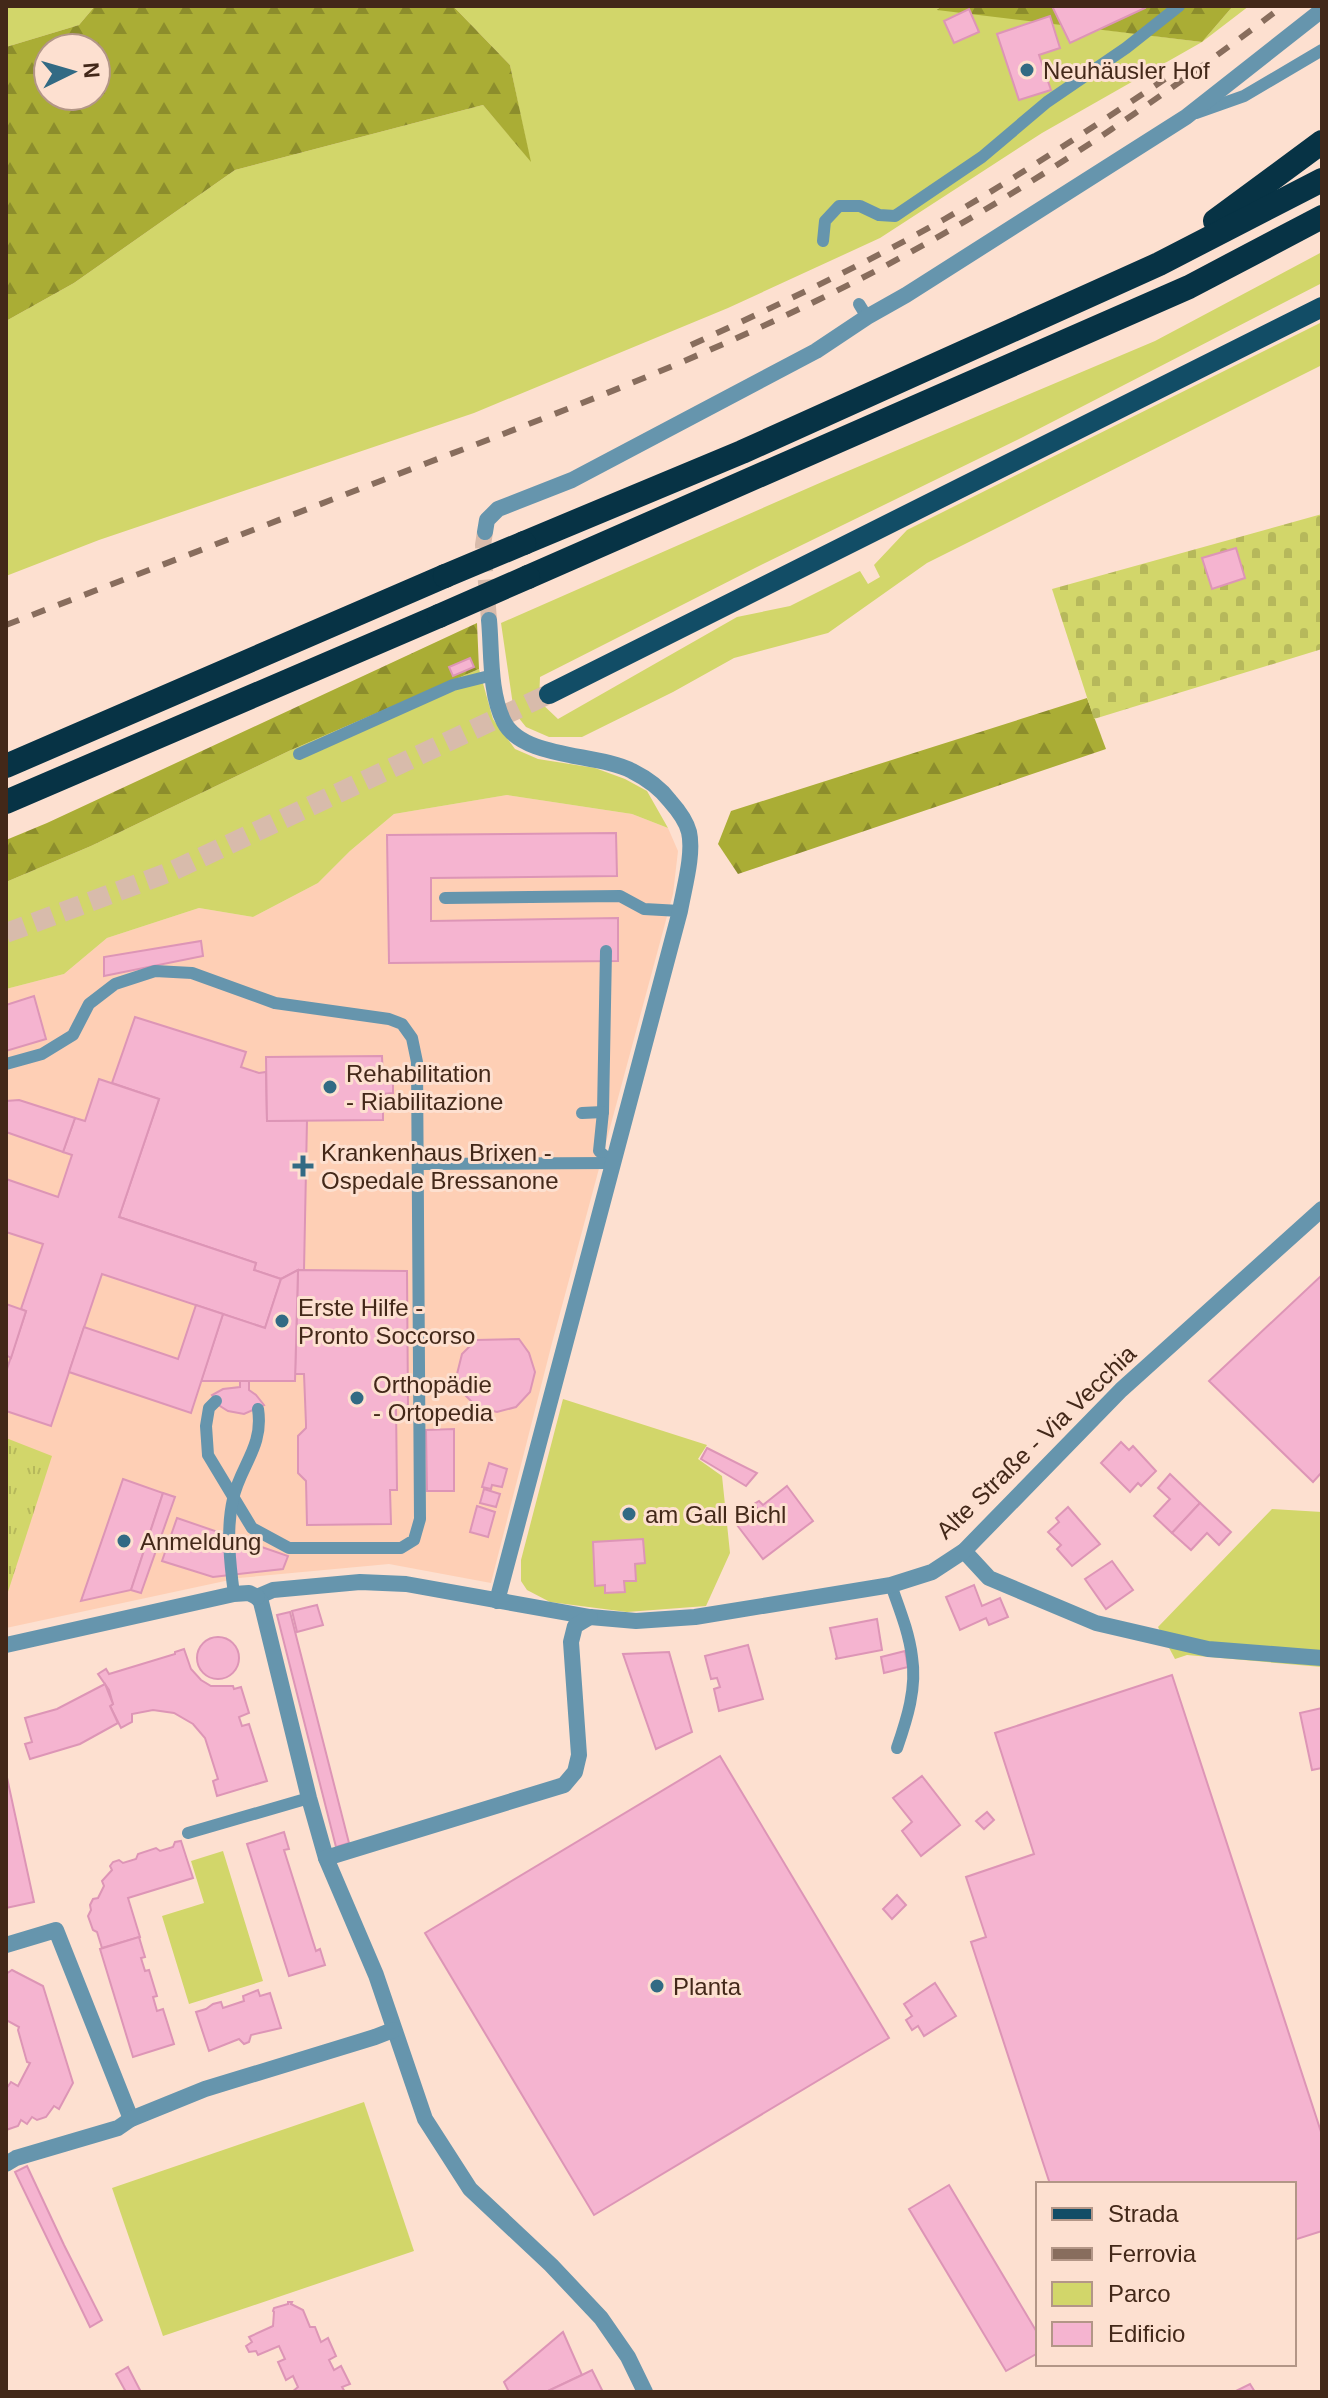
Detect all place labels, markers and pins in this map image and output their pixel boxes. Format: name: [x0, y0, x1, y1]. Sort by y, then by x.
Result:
place label: Neuhäusler Hof: [1043, 57, 1210, 84]
marker: Neuhäusler Hof: [1018, 61, 1036, 79]
place label: Rehabilitation - Riabilitazione: [346, 1060, 503, 1115]
marker: Rehabilitation - Riabilitazione: [321, 1078, 339, 1096]
place label: Krankenhaus Brixen - Ospedale Bressanone: [321, 1139, 559, 1194]
marker: Krankenhaus Brixen - Ospedale Bressanone: [292, 1155, 314, 1177]
place label: Erste Hilfe - Pronto Soccorso: [298, 1294, 475, 1349]
marker: Erste Hilfe - Pronto Soccorso: [273, 1312, 291, 1330]
place label: Orthopädie - Ortopedia: [373, 1371, 494, 1426]
marker: Orthopädie - Ortopedia: [348, 1389, 366, 1407]
place label: am Gall Bichl: [645, 1501, 786, 1528]
marker: am Gall Bichl: [620, 1505, 638, 1523]
place label: Anmeldung: [140, 1528, 261, 1555]
marker: Anmeldung: [115, 1532, 133, 1550]
place label: Planta: [673, 1973, 742, 2000]
marker: Planta: [648, 1977, 666, 1995]

